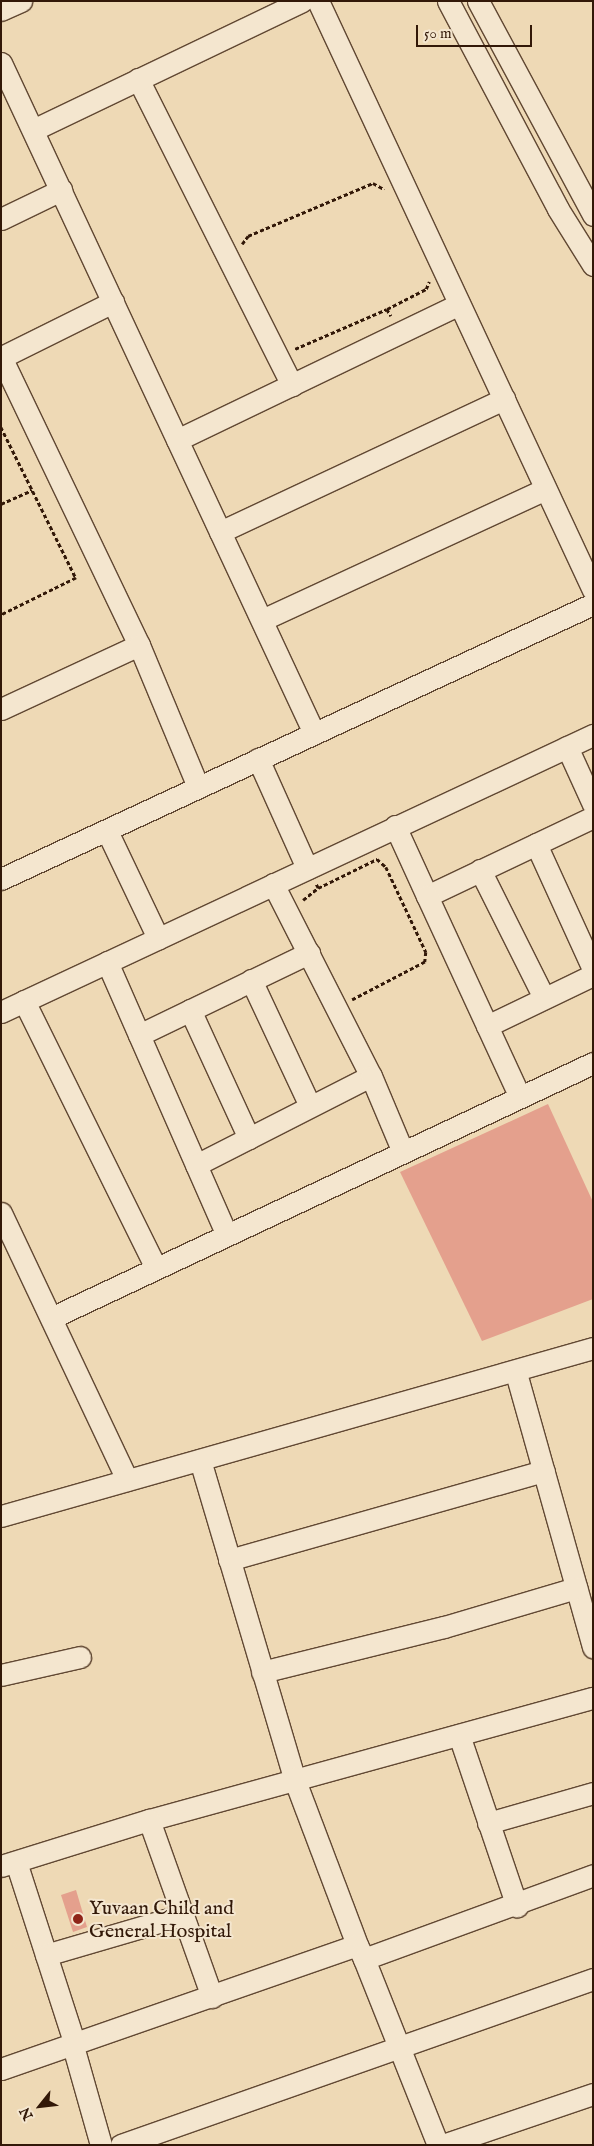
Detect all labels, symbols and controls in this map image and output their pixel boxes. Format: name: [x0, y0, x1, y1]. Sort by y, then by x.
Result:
scale bar: [419, 15, 535, 47]
text: 50 m: [424, 24, 452, 43]
place label: Yuvaan Child and General Hospital: [89, 1896, 234, 1943]
marker: Yuvaan Child and General Hospital: [71, 1912, 85, 1926]
north arrow: [15, 2081, 65, 2131]
text: N: [16, 2104, 38, 2123]

